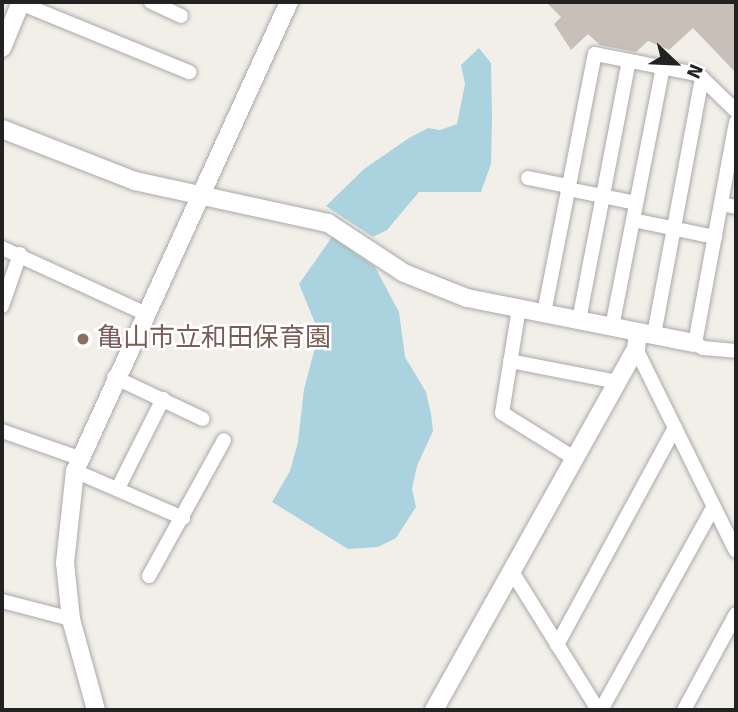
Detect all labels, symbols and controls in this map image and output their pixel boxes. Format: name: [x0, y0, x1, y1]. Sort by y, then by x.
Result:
north arrow: [640, 28, 710, 98]
text: N: [681, 60, 708, 82]
place label: 亀山市立和田保育園: [97, 323, 331, 355]
marker: 亀山市立和田保育園: [75, 331, 91, 347]

